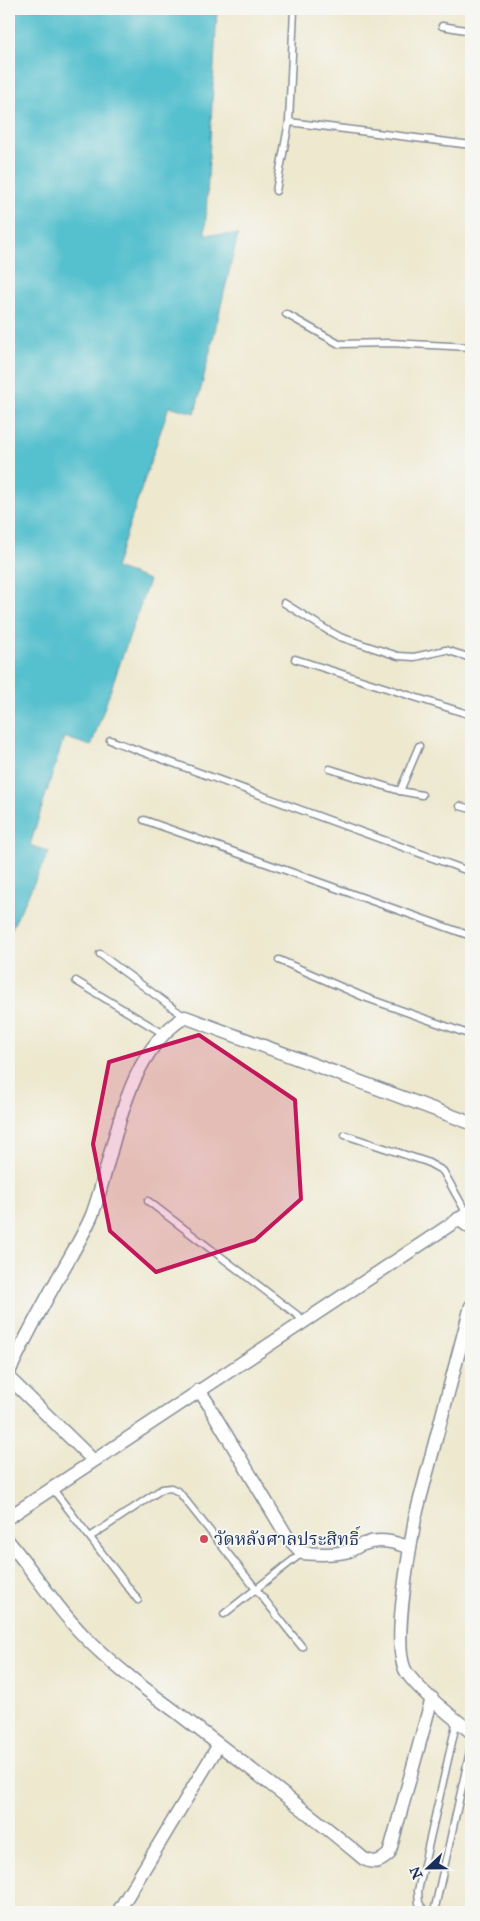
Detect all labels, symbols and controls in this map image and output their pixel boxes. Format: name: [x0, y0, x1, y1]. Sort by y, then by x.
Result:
place label: วัดหลังศาลประสิทธิ์: [214, 1525, 361, 1550]
marker: วัดหลังศาลประสิทธิ์: [198, 1533, 210, 1545]
north arrow: [402, 1844, 452, 1894]
text: N: [406, 1864, 427, 1881]

